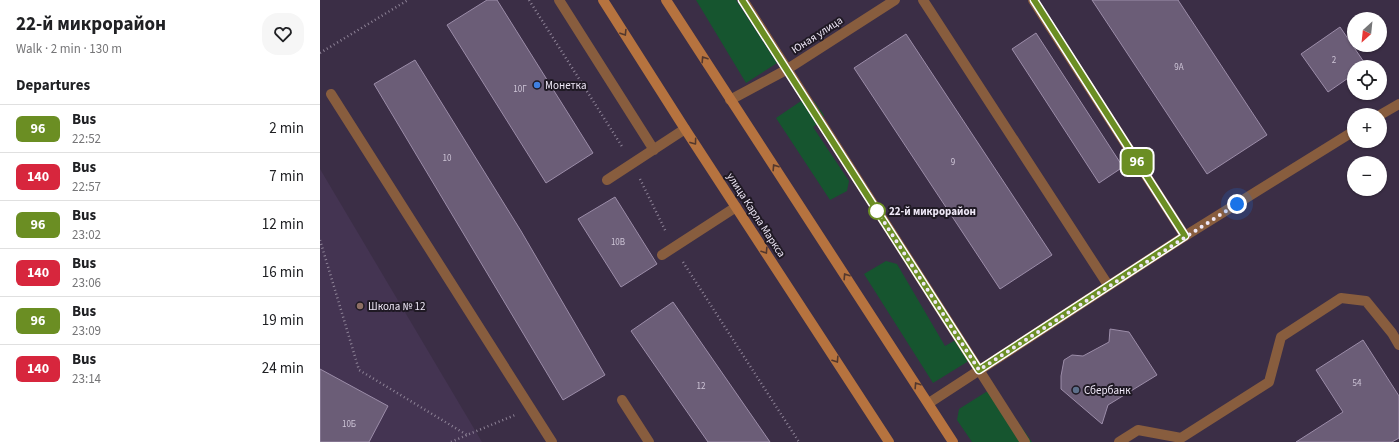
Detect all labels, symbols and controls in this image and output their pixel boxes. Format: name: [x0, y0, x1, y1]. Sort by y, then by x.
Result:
text: 22-й микрорайон: [16, 11, 166, 38]
north arrow: [1347, 12, 1387, 52]
map controls: [1347, 12, 1387, 196]
button: heart: [262, 13, 304, 55]
street label: Юная улица: [788, 13, 846, 57]
one-way arrow: [619, 29, 627, 36]
text: Walk · 2 min · 130 m: [16, 40, 122, 58]
house number: 2: [1332, 54, 1337, 67]
one-way arrow: [701, 56, 709, 63]
button: locate: [1347, 60, 1387, 100]
house number: 9А: [1174, 61, 1184, 74]
text: Departures: [16, 75, 90, 96]
place label: Монетка: [545, 78, 586, 93]
marker: Монетка: [532, 80, 542, 90]
house number: 10Г: [513, 83, 527, 96]
button: +: [1347, 108, 1387, 148]
text: Bus: [72, 109, 96, 130]
text: 2 min: [269, 118, 304, 139]
text: 96: [31, 119, 45, 139]
text: 22:52: [72, 130, 101, 148]
one-way arrow: [690, 138, 697, 145]
line badge: 96: [1119, 149, 1155, 175]
house number: 10: [443, 152, 452, 165]
text: 96: [1130, 152, 1144, 172]
house number: 9: [951, 156, 956, 169]
button: −: [1347, 156, 1387, 196]
text: Bus: [72, 157, 96, 178]
one-way arrow: [772, 164, 780, 171]
text: 7 min: [269, 166, 304, 187]
text: 140: [27, 167, 49, 187]
street label: улица Карла Маркса: [723, 170, 789, 260]
text: 22:57: [72, 178, 101, 196]
your location: [1227, 194, 1247, 214]
marker: 22-й микрорайон: [868, 202, 886, 220]
place label: 22-й микрорайон: [889, 204, 976, 219]
text: Bus: [72, 205, 96, 226]
text: 12 min: [262, 214, 304, 235]
text: 96: [31, 215, 45, 235]
text: 23:02: [72, 226, 101, 244]
house number: 10В: [611, 236, 625, 249]
one-way arrow: [760, 247, 768, 254]
text: Bus: [72, 253, 96, 274]
text: 16 min: [262, 262, 304, 283]
text: 140: [27, 263, 49, 283]
one-way arrow: [844, 273, 851, 280]
text: 23:06: [72, 274, 101, 292]
place label: Школа № 12: [368, 299, 425, 314]
text: Bus: [72, 301, 96, 322]
marker: Школа № 12: [355, 301, 365, 311]
text: 19 min: [262, 310, 304, 331]
text: 96: [31, 311, 45, 331]
text: 23:09: [72, 322, 101, 340]
text: Bus: [72, 349, 96, 370]
one-way arrow: [831, 356, 839, 363]
text: 24 min: [262, 358, 304, 379]
text: 140: [27, 359, 49, 379]
text: 23:14: [72, 370, 101, 388]
house number: 54: [1353, 377, 1362, 390]
house number: 12: [697, 380, 706, 393]
one-way arrow: [914, 382, 922, 389]
place label: Сбербанк: [1084, 383, 1131, 398]
marker: Сбербанк: [1071, 385, 1081, 395]
house number: 10Б: [342, 418, 356, 431]

